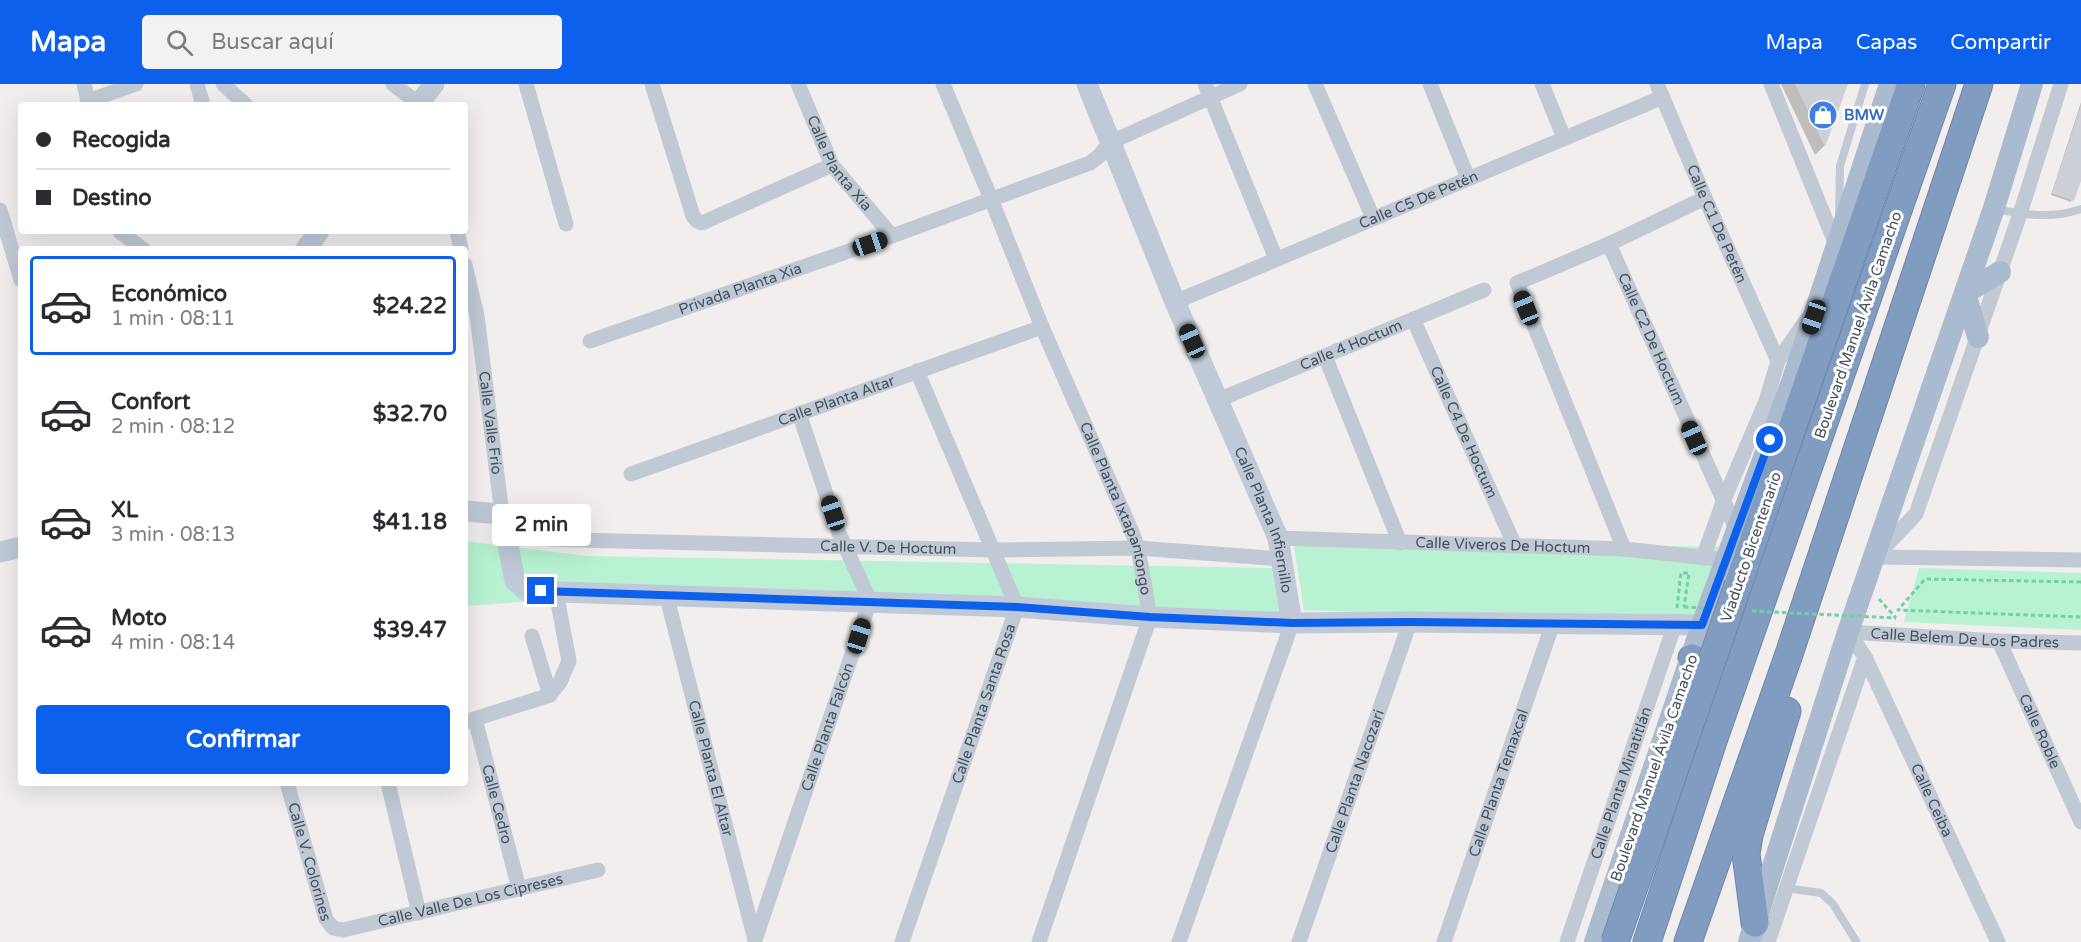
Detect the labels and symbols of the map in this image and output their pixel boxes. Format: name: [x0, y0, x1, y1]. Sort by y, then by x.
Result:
shop icon: BMW: [1807, 99, 1839, 131]
place label: BMW: [1844, 106, 1885, 124]
street label: Calle Planta Xia: [803, 113, 876, 215]
street label: Calle C1 De Petén: [1683, 162, 1751, 286]
street label: Calle C5 De Petén: [1356, 167, 1481, 233]
street label: Boulevard Manuel Ávila Camacho: [1811, 209, 1905, 441]
car: [850, 230, 890, 258]
street label: Privada Planta Xia: [676, 259, 804, 318]
street label: Calle C2 De Hoctum: [1614, 270, 1689, 408]
car: [1511, 288, 1541, 328]
car: [1800, 297, 1828, 337]
street label: Calle 4 Hoctum: [1297, 316, 1405, 374]
car: [1176, 321, 1208, 361]
street label: Calle C4 De Hoctum: [1426, 363, 1501, 501]
street label: Calle Valle Frío: [475, 370, 506, 476]
street label: Calle Planta Altar: [775, 371, 897, 430]
car: [1678, 418, 1710, 458]
street label: Calle Planta Ixtapantongo: [1076, 419, 1155, 596]
route start: [1756, 426, 1783, 453]
street label: Calle Planta Infiernillo: [1230, 444, 1296, 594]
street label: Viaducto Bicentenario: [1717, 470, 1785, 624]
car: [819, 493, 847, 533]
callout: 2 min: [492, 504, 590, 546]
street label: Calle Viveros De Hoctum: [1415, 533, 1591, 557]
street label: Calle V. De Hoctum: [820, 537, 957, 558]
route end: [527, 577, 554, 604]
car: [845, 616, 873, 656]
street label: Calle Planta Santa Rosa: [948, 621, 1020, 786]
street label: Calle Belem De Los Padres: [1870, 624, 2059, 651]
street label: Boulevard Manuel Ávila Camacho: [1607, 652, 1701, 884]
street label: Calle Planta Falcón: [797, 660, 857, 793]
street label: Calle Roble: [2015, 691, 2065, 771]
street label: Calle Planta El Altar: [685, 698, 737, 839]
street label: Calle Planta Minatitlán: [1587, 704, 1655, 862]
street label: Calle Planta Nacozari: [1321, 707, 1388, 856]
street label: Calle Planta Temaxcal: [1465, 707, 1532, 859]
street label: Calle Ceiba: [1907, 761, 1957, 840]
street label: Calle Cedro: [478, 762, 516, 846]
street label: Calle V. Colorines: [284, 800, 335, 923]
street label: Calle Valle De Los Cipreses: [376, 870, 565, 930]

